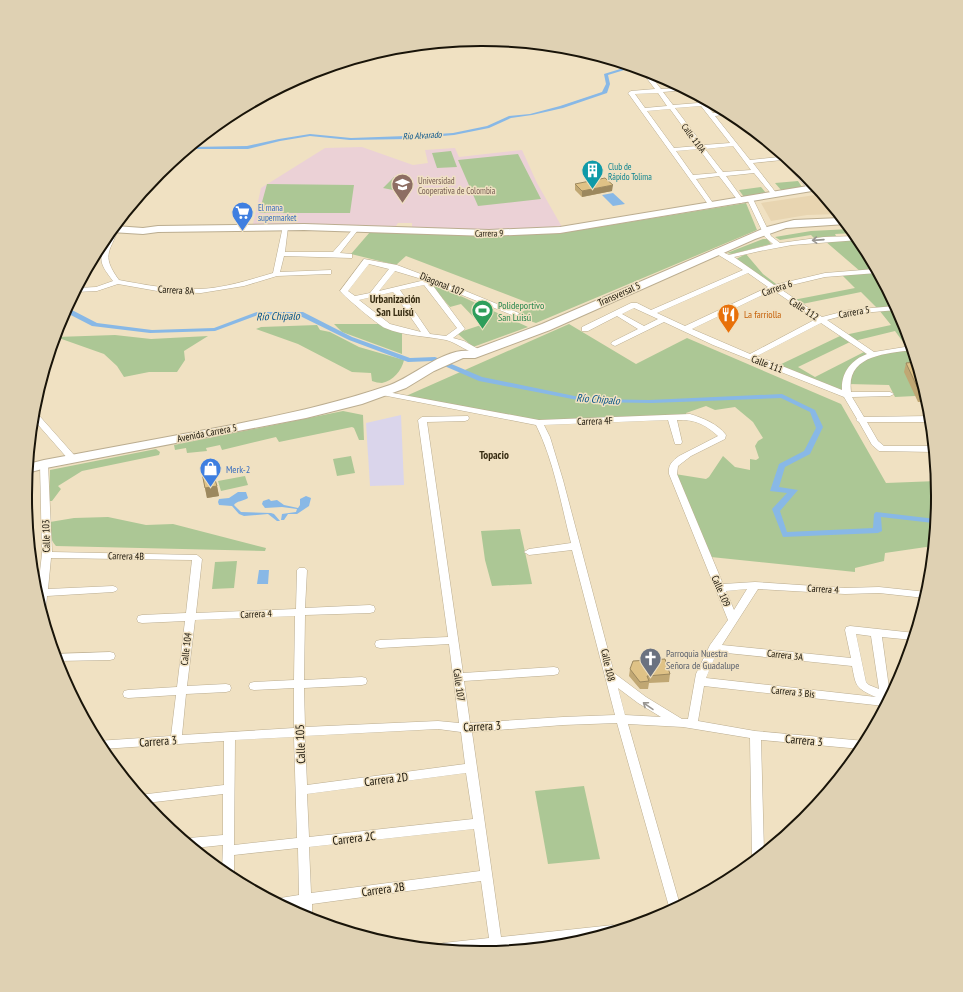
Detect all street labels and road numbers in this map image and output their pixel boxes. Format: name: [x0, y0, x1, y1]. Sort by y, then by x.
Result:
street label: Calle 110A: [679, 121, 709, 155]
street label: Carrera 9: [475, 227, 503, 239]
street label: Diagonal 107: [418, 269, 466, 299]
street label: Carrera 6: [760, 277, 794, 299]
street label: Transversal 5: [596, 279, 642, 309]
street label: Carrera 8A: [158, 283, 195, 297]
street label: Calle 112: [787, 295, 821, 323]
street label: Carrera 5: [837, 303, 871, 321]
street label: Calle 111: [749, 352, 785, 376]
street label: Carrera 4F: [577, 414, 613, 428]
street label: Avenida Carrera 5: [176, 421, 238, 445]
street label: Calle 103: [39, 519, 53, 553]
street label: Carrera 4B: [108, 549, 144, 563]
street label: Calle 109: [709, 573, 733, 609]
street label: Carrera 4: [807, 581, 840, 597]
street label: Carrera 4: [240, 607, 273, 621]
street label: Calle 104: [178, 631, 195, 666]
street label: Carrera 3A: [766, 647, 804, 663]
street label: Calle 108: [598, 648, 618, 682]
street label: Calle 107: [450, 668, 468, 702]
street label: Carrera 3 Bis: [771, 683, 816, 701]
street label: Carrera 3: [463, 718, 501, 734]
street label: Calle 105: [292, 724, 308, 764]
street label: Carrera 3: [785, 731, 823, 749]
street label: Carrera 3: [139, 732, 177, 750]
street label: Carrera 2D: [363, 769, 409, 789]
street label: Carrera 2C: [332, 828, 377, 848]
street label: Carrera 2B: [360, 879, 406, 899]

